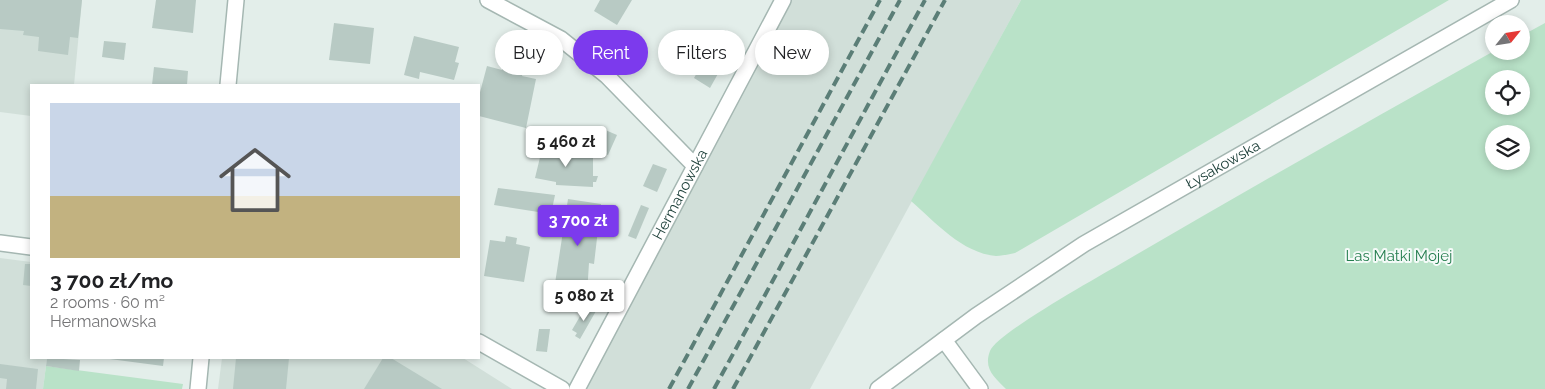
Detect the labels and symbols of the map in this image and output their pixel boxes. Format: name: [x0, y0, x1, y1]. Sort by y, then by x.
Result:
north arrow: [1485, 15, 1530, 60]
pin: 5 460 zł: [514, 126, 618, 168]
street label: Łysakowska: [1183, 136, 1263, 193]
street label: Hermanowska: [649, 146, 711, 243]
pin: 3 700 zł: [526, 204, 630, 247]
park label: Las Matki Mojej: [1346, 247, 1452, 265]
pin: 5 080 zł: [532, 280, 636, 322]

